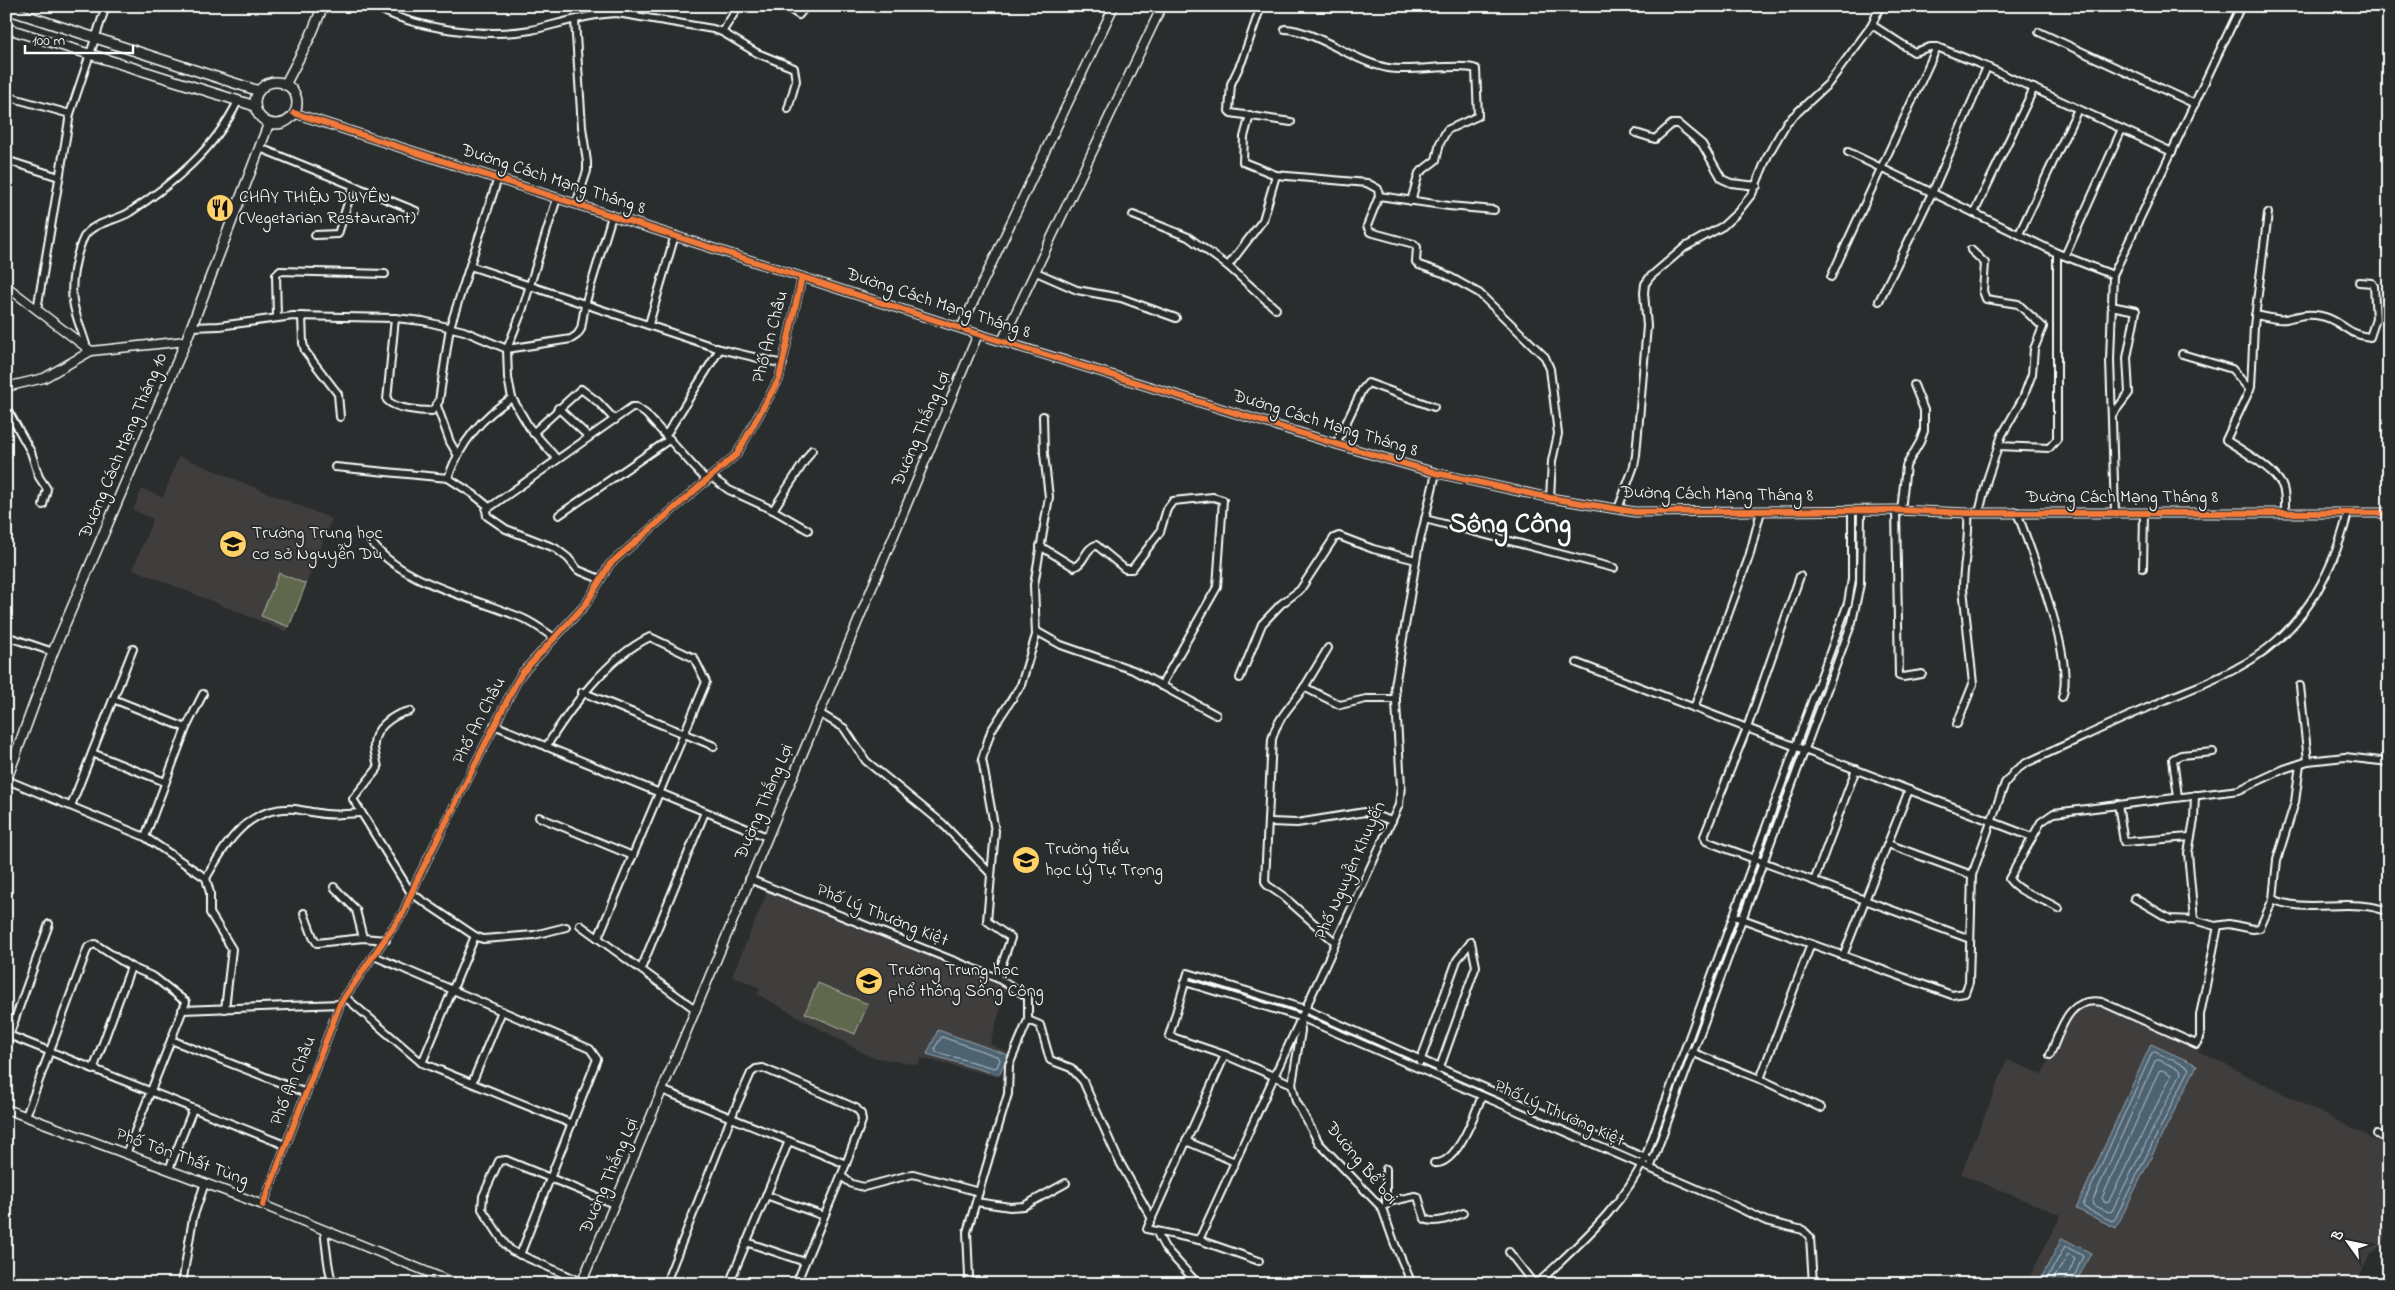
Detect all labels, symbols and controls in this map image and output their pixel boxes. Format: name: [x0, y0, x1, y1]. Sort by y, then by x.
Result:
scale bar: [25, 22, 132, 54]
text: 100 m: [32, 30, 65, 52]
street label: Đường Cách Mạng Tháng 8: [456, 138, 649, 223]
place label: CHAY THIỆN DUYÊN (Vegetarian Restaurant): [239, 185, 416, 233]
restaurant icon: CHAY THIỆN DUYÊN (Vegetarian Restaurant): [205, 193, 235, 223]
street label: Đường Cách Mạng Tháng 8: [841, 262, 1034, 347]
street label: Phố An Châu: [746, 288, 796, 386]
street label: Đường Cách Mạng Tháng 10: [73, 349, 176, 544]
street label: Đường Thắng Lợi: [885, 367, 959, 492]
street label: Đường Cách Mạng Tháng 8: [1228, 383, 1421, 466]
street label: Đường Cách Mạng Tháng 8: [1619, 480, 1814, 511]
street label: Đường Cách Mạng Tháng 8: [2025, 485, 2219, 512]
district label: Sông Công: [1449, 505, 1571, 547]
place label: Trường Trung học cơ sở Nguyễn Du: [252, 521, 383, 569]
school or university icon: Trường Trung học cơ sở Nguyễn Du: [218, 529, 248, 559]
street label: Phố An Châu: [447, 673, 513, 769]
street label: Đường Thắng Lợi: [728, 740, 802, 865]
street label: Phố Nguyễn Khuyến: [1309, 797, 1394, 945]
place label: Trường tiểu học Lý Tự Trọng: [1045, 837, 1163, 885]
school or university icon: Trường tiểu học Lý Tự Trọng: [1011, 845, 1041, 875]
street label: Phố Lý Thường Kiệt: [812, 878, 952, 955]
place label: Trường Trung học phổ thông Sông Công: [888, 958, 1044, 1006]
school or university icon: Trường Trung học phổ thông Sông Công: [854, 966, 884, 996]
street label: Phố An Châu: [264, 1032, 324, 1130]
street label: Phố Lý Thường Kiệt: [1489, 1074, 1628, 1155]
street label: Đường Thắng Lợi: [573, 1114, 647, 1239]
street label: Đường Bể bơi: [1317, 1116, 1403, 1212]
street label: Phố Tôn Thất Tùng: [112, 1122, 252, 1195]
north arrow: [2322, 1218, 2372, 1268]
text: B: [2326, 1226, 2350, 1246]

